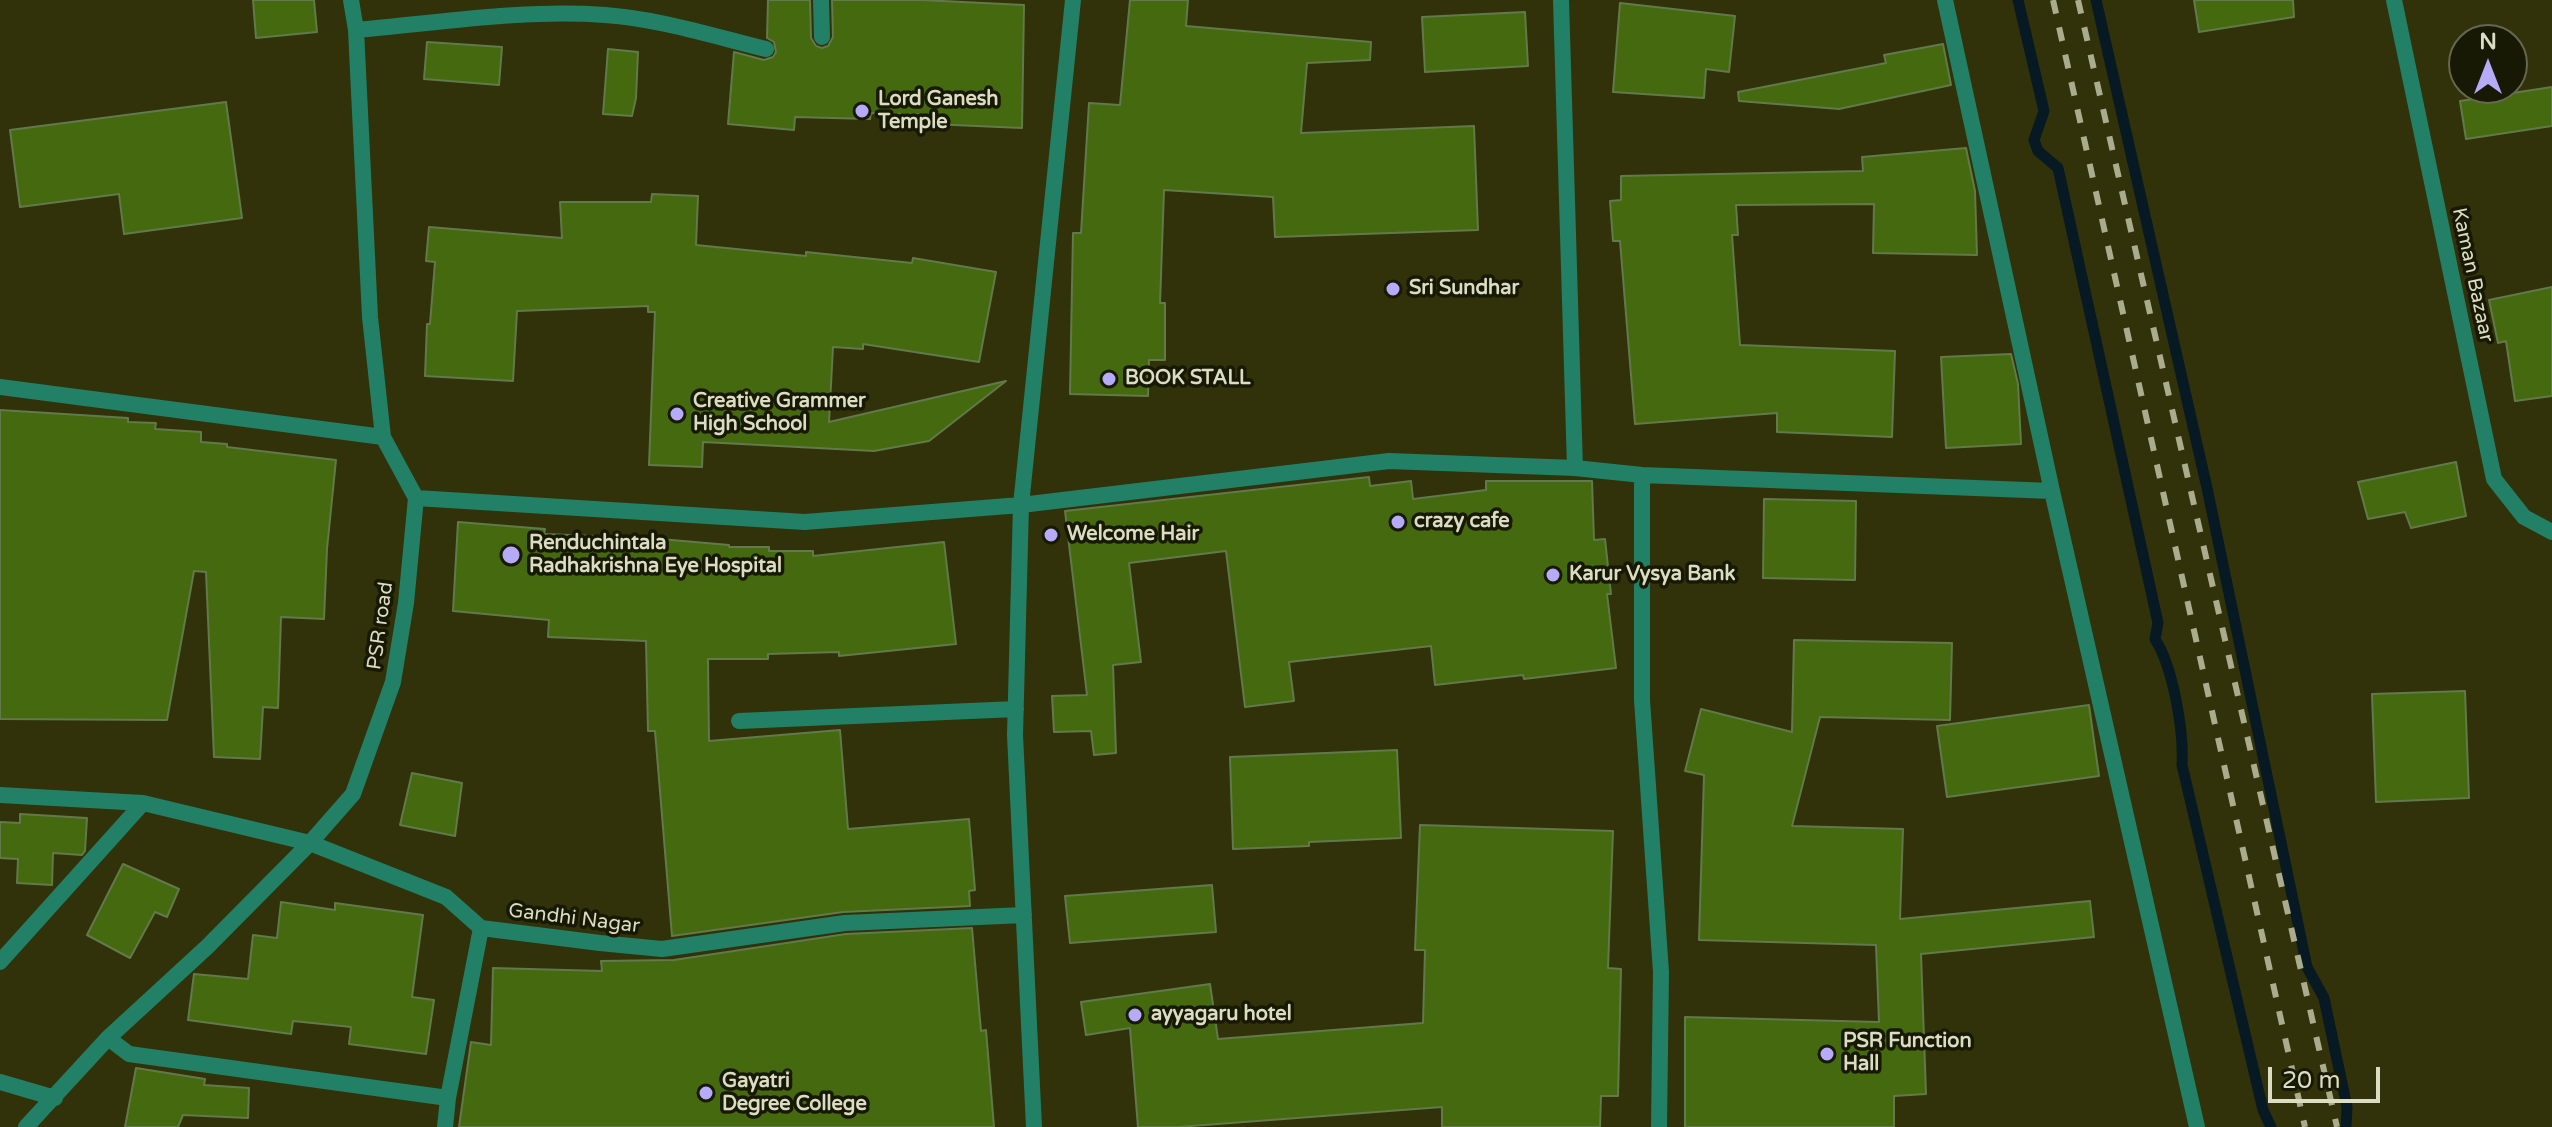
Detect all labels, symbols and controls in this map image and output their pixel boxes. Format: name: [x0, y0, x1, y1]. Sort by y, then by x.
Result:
north arrow: [2448, 24, 2528, 104]
text: N: [2479, 29, 2497, 55]
place label: Lord Ganesh Temple: [878, 88, 999, 135]
marker: Lord Ganesh Temple: [853, 102, 871, 120]
street label: Kaman Bazaar: [2446, 206, 2498, 344]
place label: Sri Sundhar: [1409, 277, 1519, 301]
marker: Sri Sundhar: [1384, 280, 1402, 298]
place label: BOOK STALL: [1125, 367, 1250, 391]
marker: BOOK STALL: [1100, 370, 1118, 388]
place label: Creative Grammer High School: [693, 390, 866, 437]
marker: Creative Grammer High School: [668, 405, 686, 423]
place label: crazy cafe: [1414, 510, 1509, 534]
marker: crazy cafe: [1389, 513, 1407, 531]
place label: Welcome Hair: [1067, 523, 1199, 547]
marker: Welcome Hair: [1042, 526, 1060, 544]
place label: Renduchintala Radhakrishna Eye Hospital: [529, 532, 782, 579]
marker: Renduchintala Radhakrishna Eye Hospital: [500, 544, 522, 566]
place label: Karur Vysya Bank: [1569, 563, 1735, 587]
marker: Karur Vysya Bank: [1544, 566, 1562, 584]
street label: PSR road: [363, 580, 399, 672]
street label: Gandhi Nagar: [507, 899, 641, 939]
place label: ayyagaru hotel: [1151, 1003, 1292, 1027]
marker: ayyagaru hotel: [1126, 1006, 1144, 1024]
place label: PSR Function Hall: [1843, 1030, 1972, 1077]
marker: PSR Function Hall: [1818, 1045, 1836, 1063]
scale bar: [2272, 1051, 2384, 1101]
text: 20 m: [2282, 1066, 2340, 1095]
place label: Gayatri Degree College: [722, 1070, 867, 1117]
marker: Gayatri Degree College: [697, 1084, 715, 1102]

